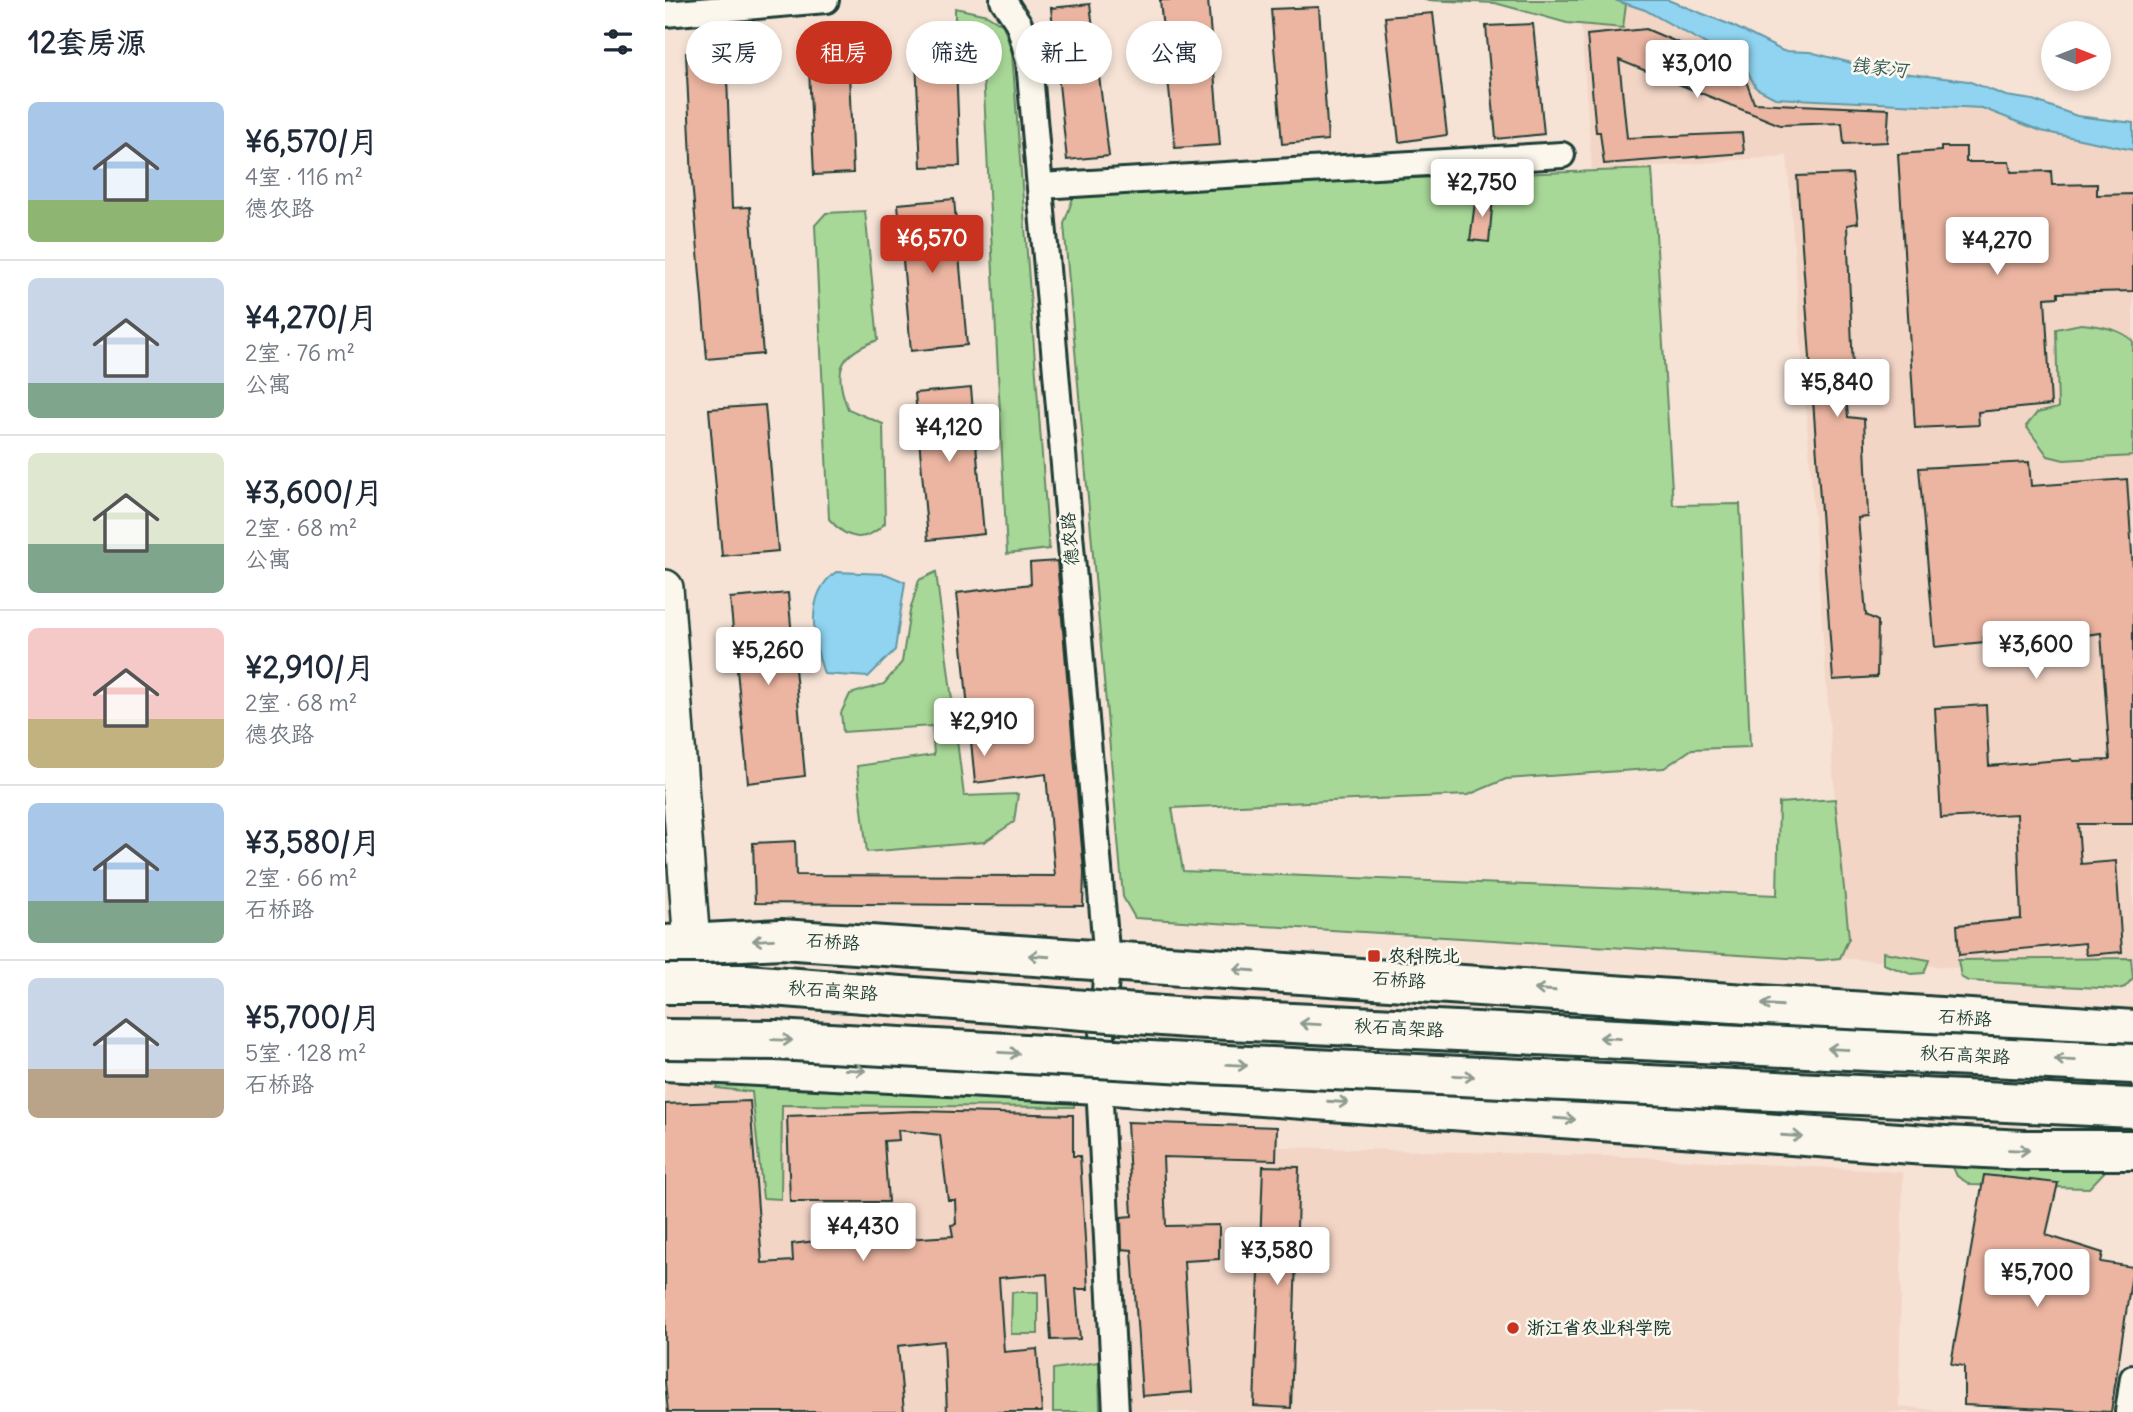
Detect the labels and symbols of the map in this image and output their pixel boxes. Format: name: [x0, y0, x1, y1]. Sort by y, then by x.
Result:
north arrow: [2041, 21, 2111, 91]
pin: ¥3,010: [1640, 41, 1754, 100]
water label: 钱家河: [1849, 52, 1912, 82]
pin: ¥2,750: [1425, 160, 1539, 219]
pin: ¥6,570: [875, 216, 989, 275]
pin: ¥4,270: [1940, 218, 2054, 277]
pin: ¥5,840: [1780, 360, 1894, 419]
pin: ¥4,120: [892, 405, 1006, 464]
street label: 德农路: [1056, 511, 1083, 567]
pin: ¥3,600: [1979, 622, 2093, 681]
pin: ¥5,260: [711, 628, 825, 687]
pin: ¥2,910: [927, 698, 1041, 758]
street label: 石桥路: [805, 928, 861, 955]
one-way arrow: [752, 934, 775, 947]
place label: 农科院北: [1388, 944, 1460, 967]
marker: 农科院北: [1366, 948, 1382, 964]
one-way arrow: [1028, 949, 1050, 962]
one-way arrow: [1233, 963, 1256, 976]
street label: 石桥路: [1371, 966, 1427, 993]
street label: 秋石高架路: [787, 976, 879, 1005]
one-way arrow: [1534, 983, 1556, 996]
one-way arrow: [1761, 998, 1783, 1011]
street label: 石桥路: [1937, 1004, 1993, 1031]
street label: 秋石高架路: [1353, 1014, 1445, 1041]
one-way arrow: [1298, 1017, 1321, 1030]
one-way arrow: [1599, 1032, 1622, 1045]
one-way arrow: [770, 1034, 793, 1047]
street label: 秋石高架路: [1919, 1041, 2011, 1068]
one-way arrow: [1826, 1043, 1849, 1056]
one-way arrow: [998, 1047, 1020, 1060]
one-way arrow: [2054, 1054, 2077, 1067]
one-way arrow: [1225, 1059, 1248, 1072]
one-way arrow: [844, 1064, 867, 1077]
one-way arrow: [1452, 1070, 1475, 1083]
one-way arrow: [1327, 1096, 1349, 1109]
one-way arrow: [1554, 1112, 1577, 1125]
one-way arrow: [1780, 1129, 1803, 1142]
one-way arrow: [2008, 1143, 2031, 1156]
pin: ¥4,430: [806, 1204, 920, 1263]
pin: ¥3,580: [1220, 1228, 1334, 1287]
pin: ¥5,700: [1980, 1250, 2094, 1309]
place label: 浙江省农业科学院: [1527, 1316, 1671, 1339]
marker: 浙江省农业科学院: [1505, 1320, 1521, 1336]

